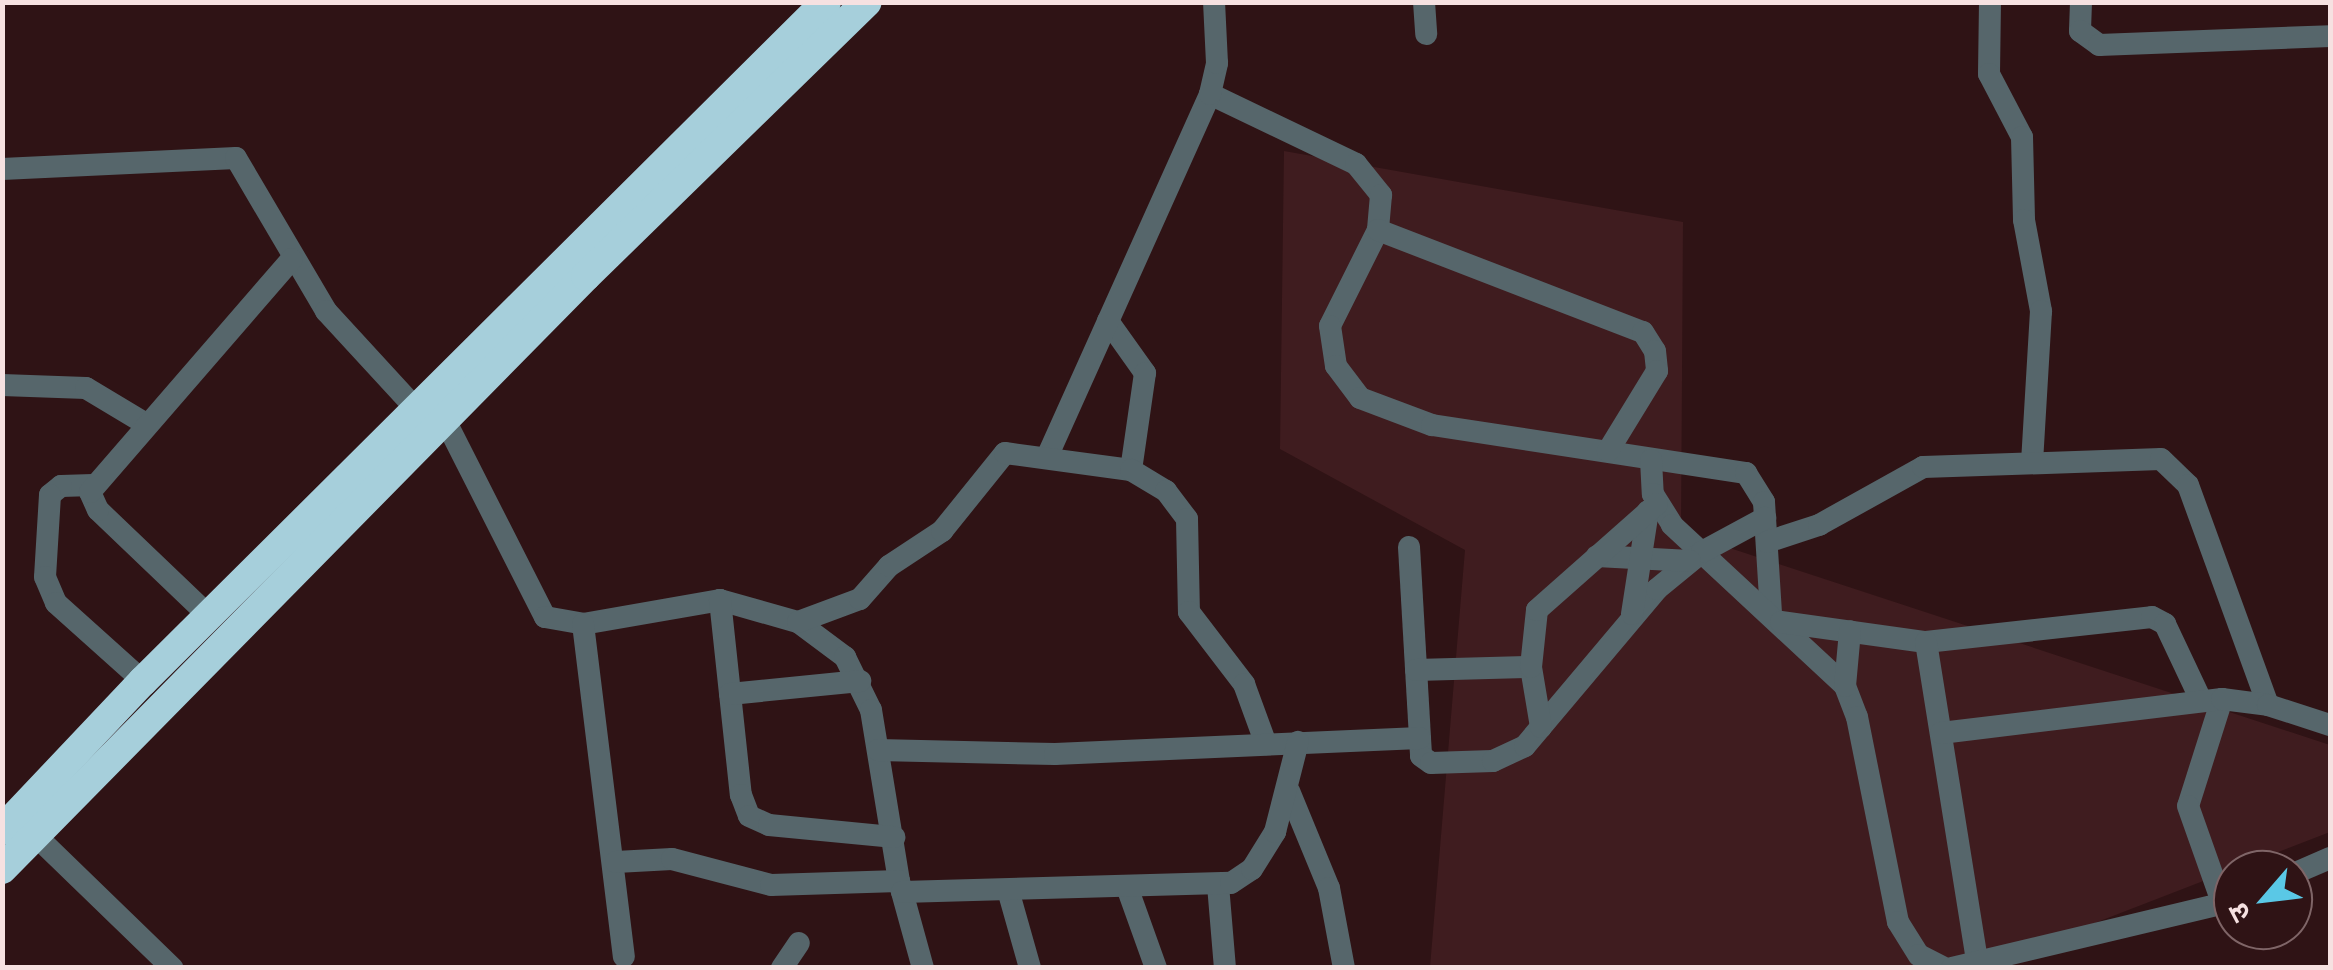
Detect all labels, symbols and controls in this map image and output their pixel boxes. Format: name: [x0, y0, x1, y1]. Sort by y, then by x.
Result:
north arrow: [2213, 850, 2313, 950]
text: उ: [2218, 897, 2259, 929]

